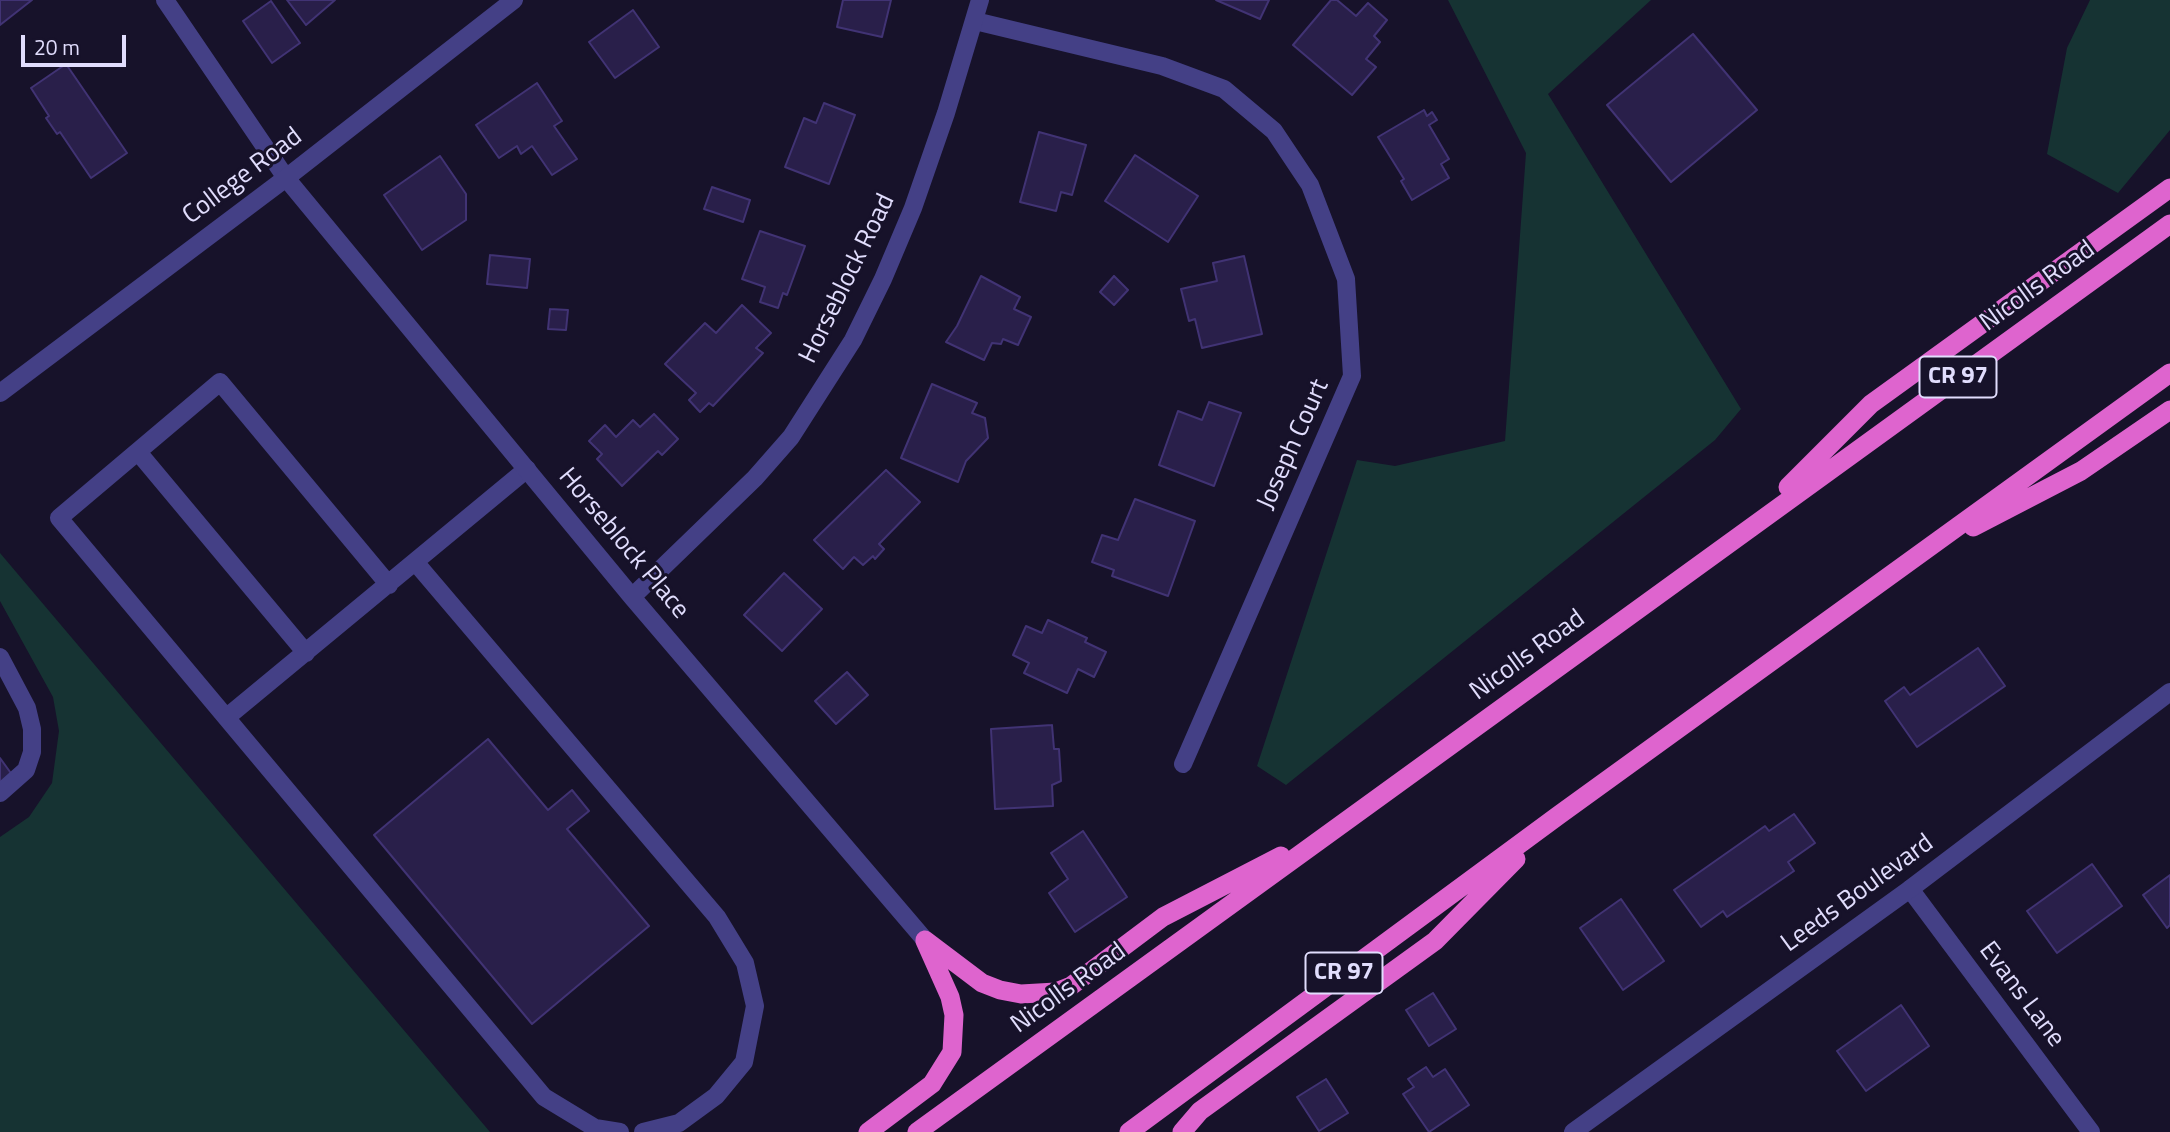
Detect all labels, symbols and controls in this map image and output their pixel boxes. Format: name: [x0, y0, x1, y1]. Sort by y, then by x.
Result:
scale bar: [24, 21, 130, 65]
text: 20 m: [34, 31, 80, 63]
street label: College Road: [177, 122, 309, 232]
street label: Horseblock Road: [794, 189, 902, 369]
street label: Nicolls Road: [1975, 235, 2101, 339]
road number: CR 97: [1920, 356, 1996, 398]
street label: Joseph Court: [1251, 375, 1337, 515]
street label: Horseblock Place: [551, 462, 695, 626]
street label: Nicolls Road: [1465, 604, 1591, 708]
street label: Leeds Boulevard: [1776, 828, 1940, 960]
street label: Evans Lane: [1971, 936, 2071, 1054]
street label: Nicolls Road: [1006, 937, 1132, 1041]
road number: CR 97: [1306, 953, 1382, 993]

